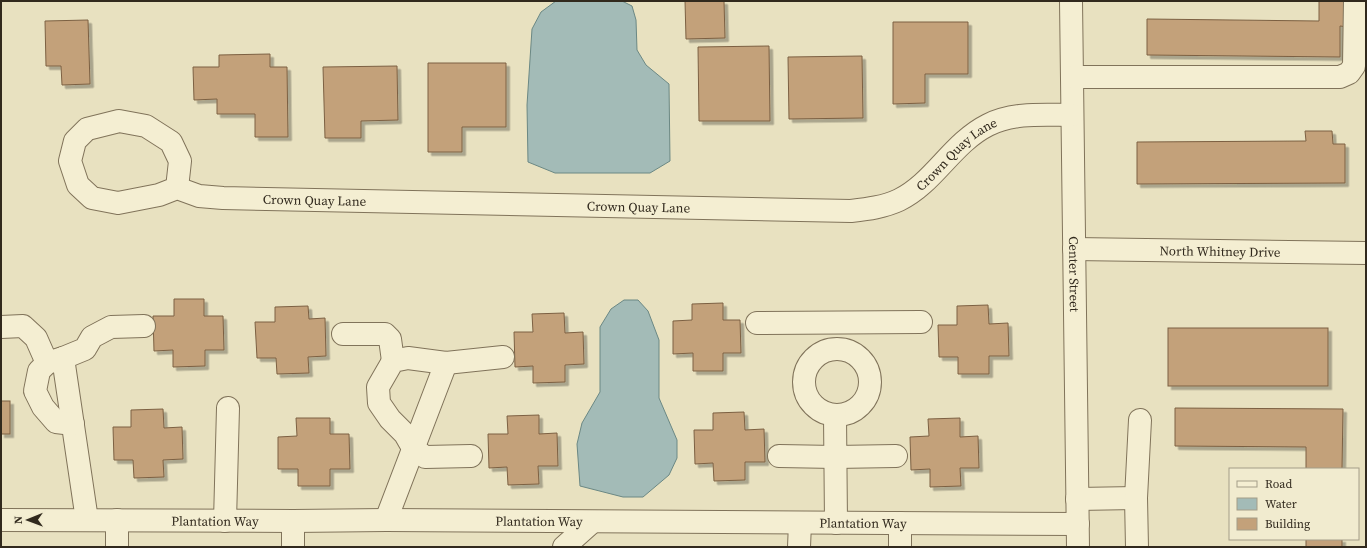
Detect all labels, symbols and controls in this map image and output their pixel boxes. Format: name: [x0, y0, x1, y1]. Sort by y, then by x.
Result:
street label: Crown Quay Lane: [912, 113, 1000, 194]
street label: Crown Quay Lane: [263, 190, 367, 209]
street label: Crown Quay Lane: [587, 197, 691, 216]
street label: Center Street: [1066, 236, 1083, 313]
street label: North Whitney Drive: [1159, 242, 1281, 260]
legend: [1229, 468, 1359, 540]
text: Road: [1265, 476, 1292, 492]
text: Water: [1265, 496, 1297, 512]
north arrow: [8, 500, 48, 540]
street label: Plantation Way: [171, 512, 259, 529]
street label: Plantation Way: [495, 512, 583, 530]
street label: Plantation Way: [819, 514, 907, 532]
text: N: [11, 516, 26, 524]
text: Building: [1265, 516, 1310, 532]

